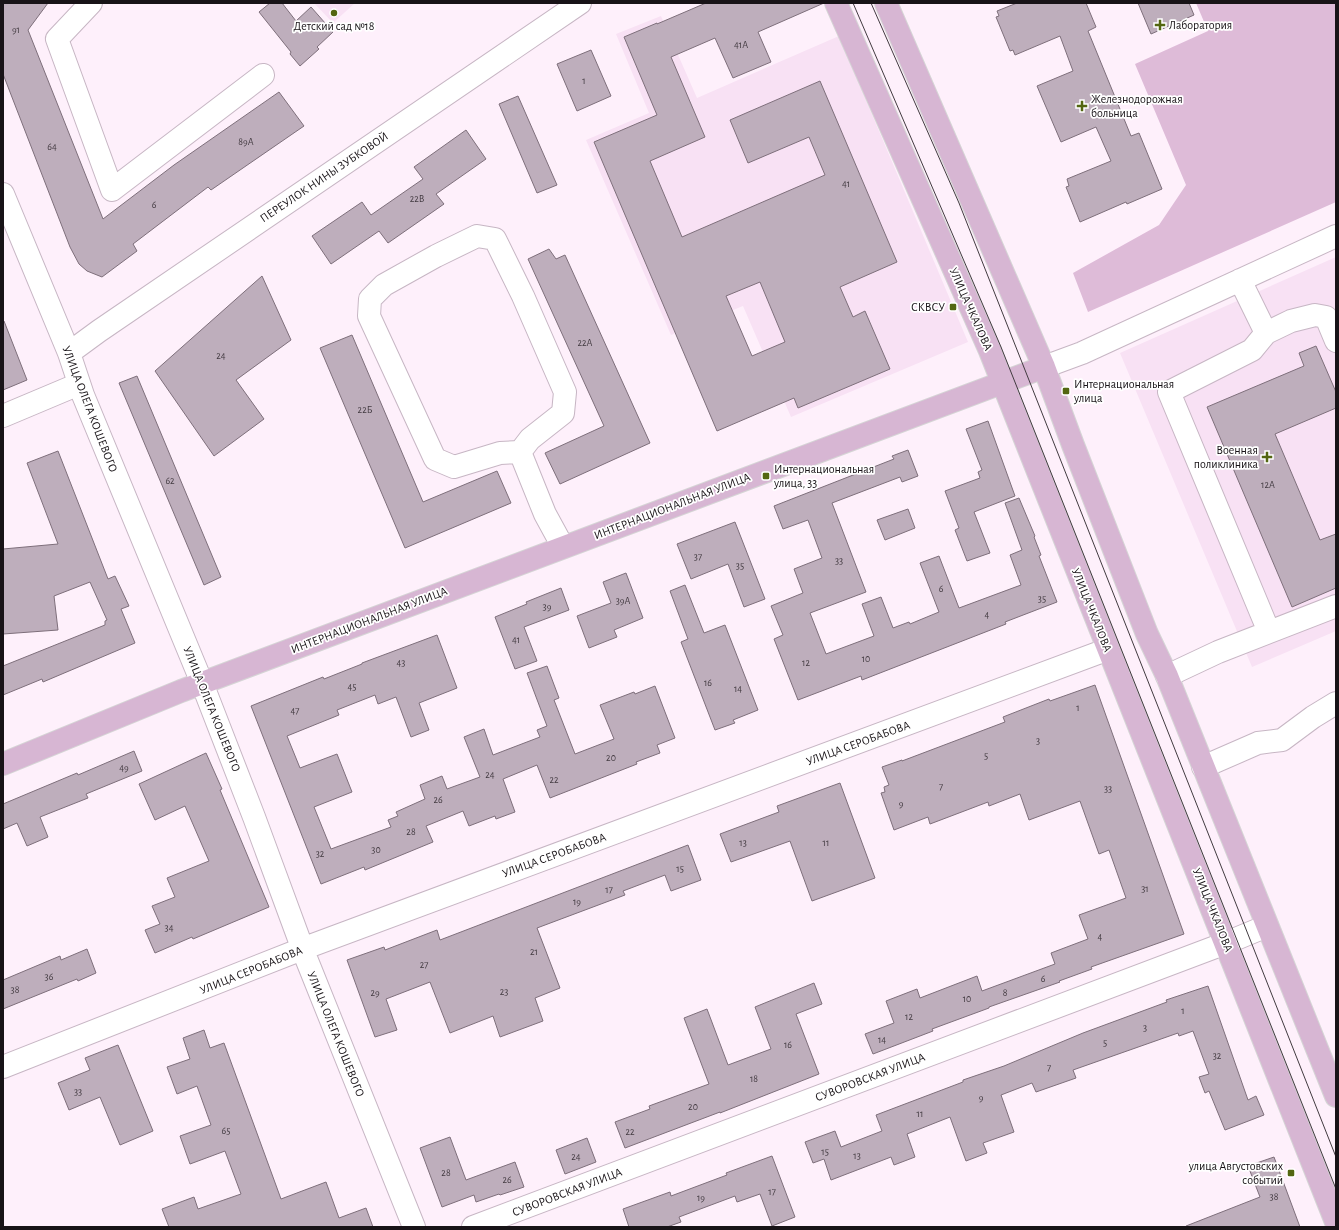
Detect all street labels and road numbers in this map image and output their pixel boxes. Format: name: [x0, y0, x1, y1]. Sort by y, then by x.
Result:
street label: ПЕРЕУЛОК НИНЫ ЗУБКОВОЙ: [257, 129, 390, 224]
street label: УЛИЦА ЧКАЛОВА: [947, 266, 995, 352]
street label: УЛИЦА ОЛЕГА КОШЕВОГО: [60, 344, 120, 474]
street label: ИНТЕРНАЦИОНАЛЬНАЯ УЛИЦА: [592, 471, 752, 541]
street label: УЛИЦА ЧКАЛОВА: [1070, 566, 1114, 654]
street label: ИНТЕРНАЦИОНАЛЬНАЯ УЛИЦА: [289, 585, 449, 655]
street label: УЛИЦА ОЛЕГА КОШЕВОГО: [181, 645, 243, 773]
street label: УЛИЦА СЕРОБАБОВА: [804, 719, 912, 767]
street label: УЛИЦА СЕРОБАБОВА: [500, 831, 608, 879]
street label: УЛИЦА ЧКАЛОВА: [1191, 866, 1235, 954]
street label: УЛИЦА СЕРОБАБОВА: [198, 944, 304, 996]
street label: УЛИЦА ОЛЕГА КОШЕВОГО: [305, 970, 367, 1098]
street label: СУВОРОВСКАЯ УЛИЦА: [813, 1051, 927, 1103]
street label: СУВОРОВСКАЯ УЛИЦА: [510, 1166, 624, 1218]

